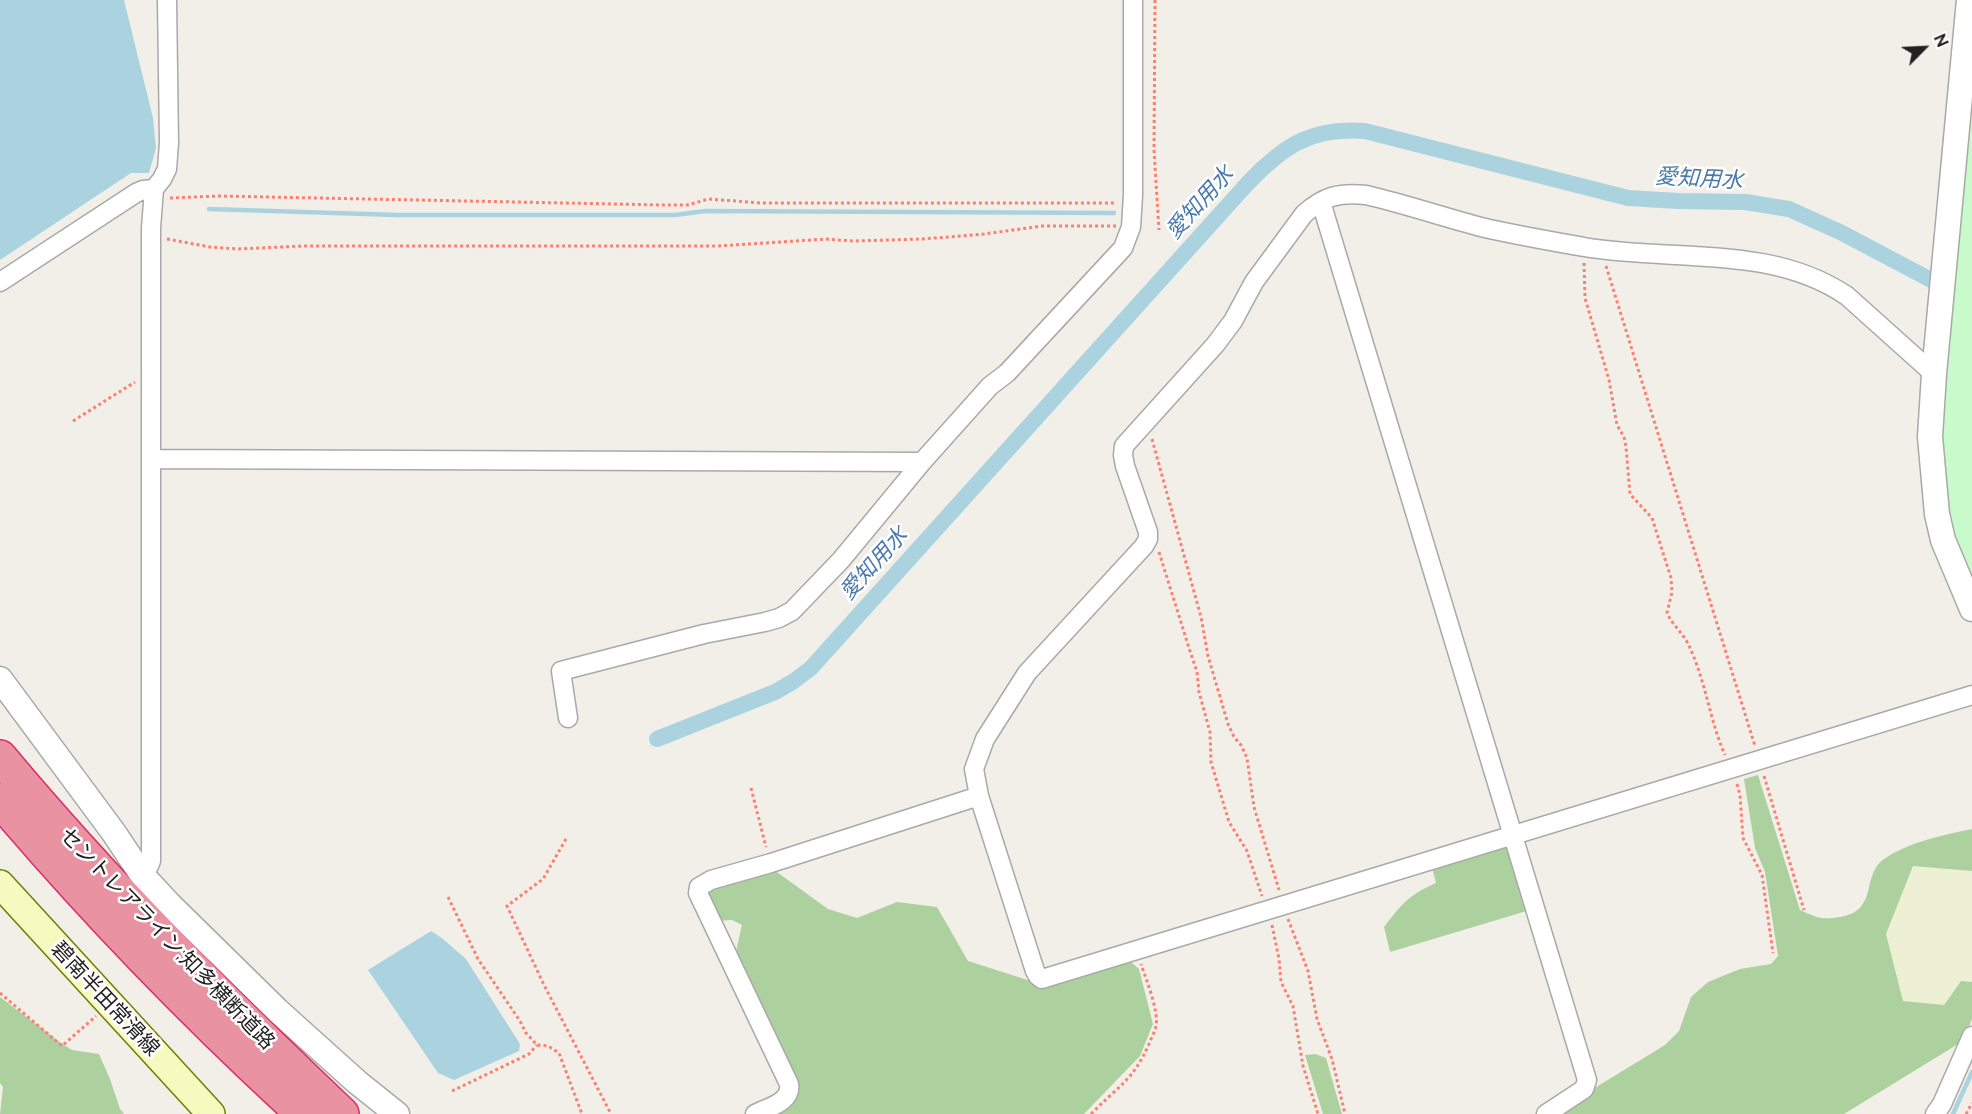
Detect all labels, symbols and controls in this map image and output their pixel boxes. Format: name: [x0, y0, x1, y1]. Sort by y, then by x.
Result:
north arrow: [1894, 18, 1954, 78]
text: N: [1930, 31, 1952, 50]
water label: 愛知用水: [1161, 161, 1239, 245]
water label: 愛知用水: [1654, 164, 1744, 194]
water label: 愛知用水: [835, 522, 913, 606]
street label: セントレアライン;知多横断道路: [54, 823, 280, 1055]
street label: 碧南半田常滑線: [46, 937, 164, 1061]

